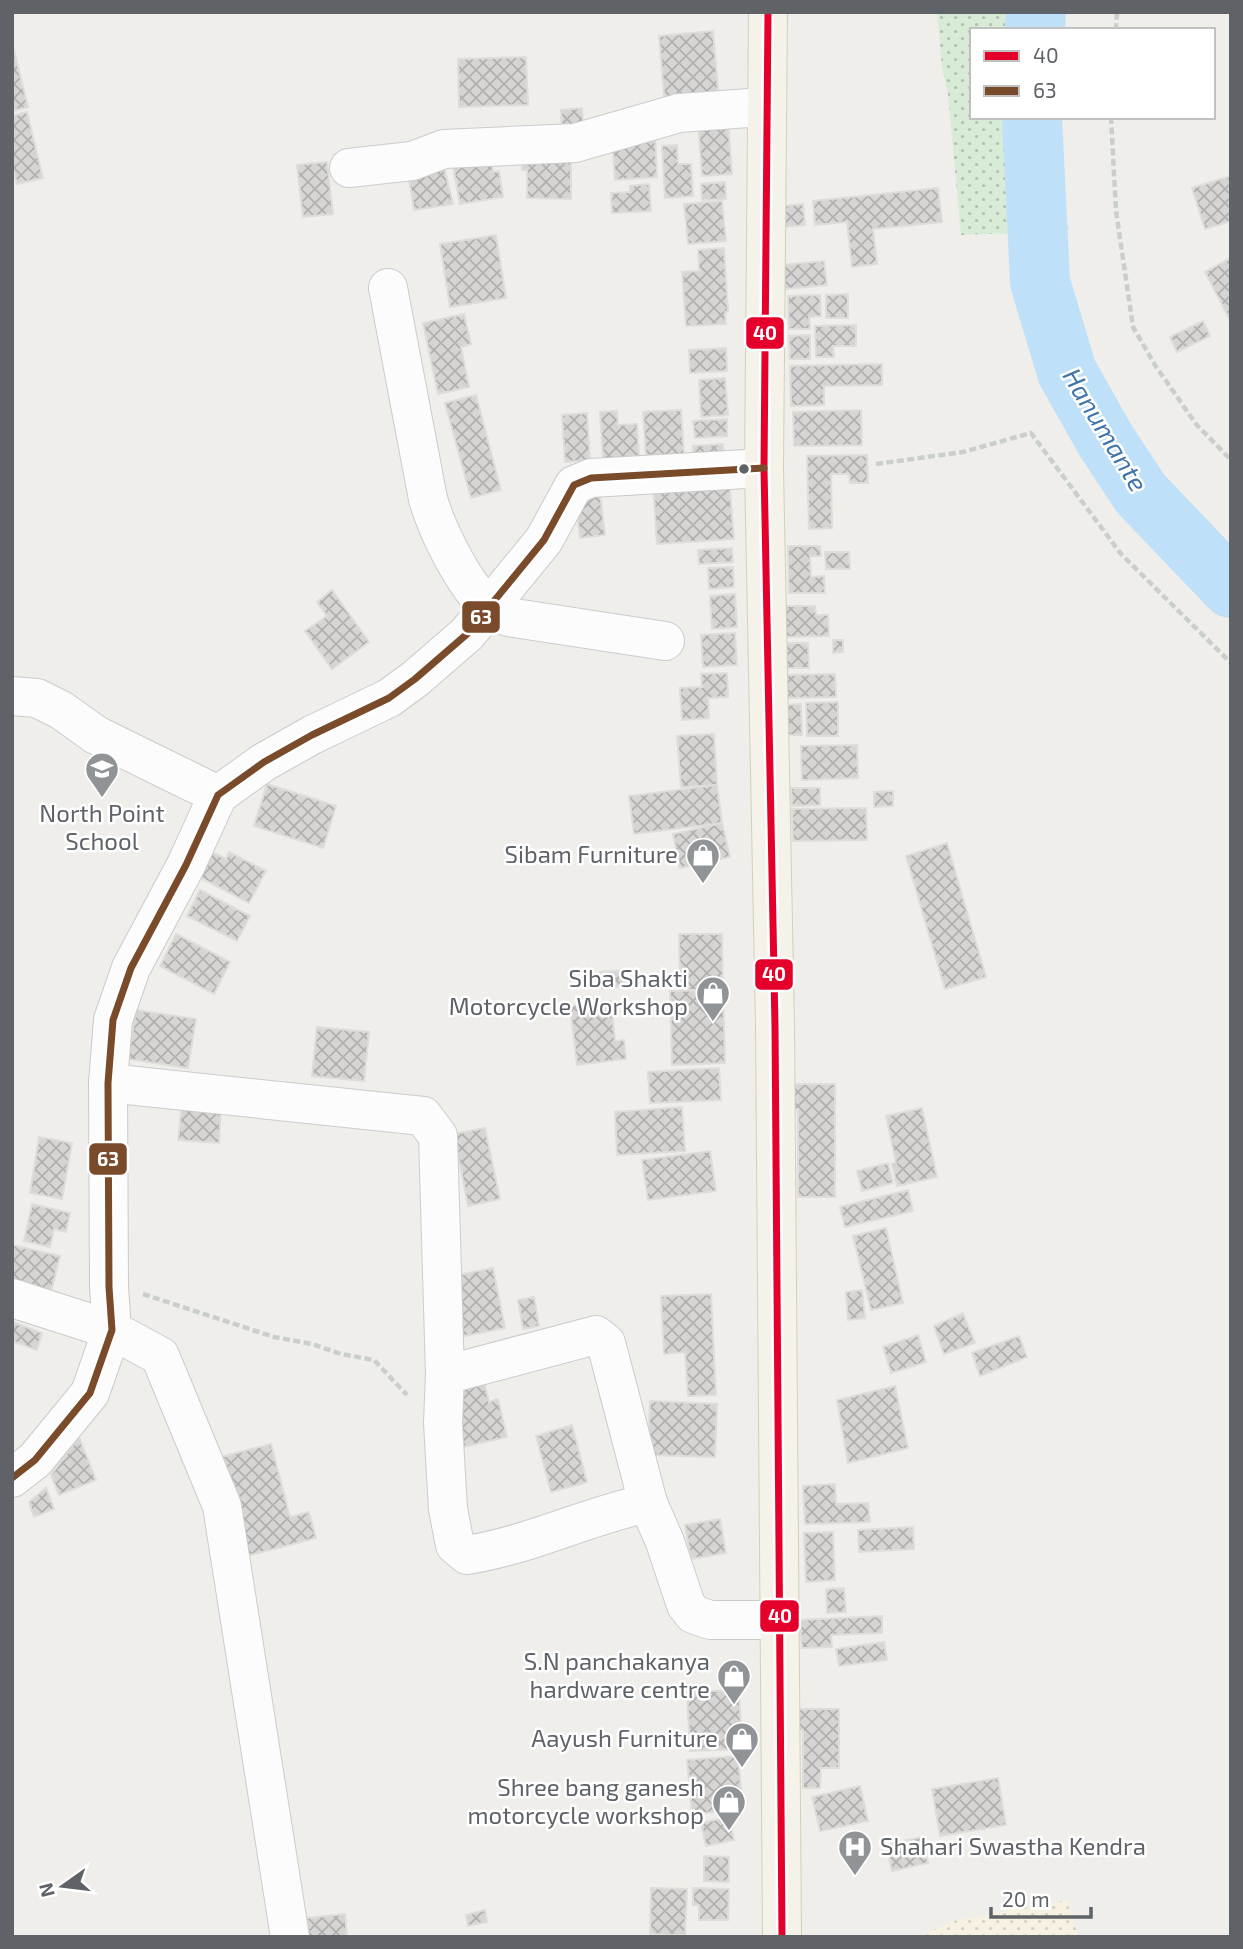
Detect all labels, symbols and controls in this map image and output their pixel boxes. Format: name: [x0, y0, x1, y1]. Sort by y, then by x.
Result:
legend: [970, 28, 1215, 119]
text: 40: [1033, 42, 1059, 67]
text: 63: [1033, 77, 1057, 102]
line badge: 40: [745, 316, 785, 350]
text: 40: [753, 321, 777, 344]
water label: Hanumante: [1057, 362, 1155, 497]
unlabelled marker: [737, 462, 751, 476]
line badge: 63: [461, 600, 501, 634]
text: 63: [470, 605, 492, 628]
school or university icon: North Point School: [83, 750, 121, 799]
place label: North Point School: [39, 798, 165, 855]
shop icon: Sibam Furniture: [684, 836, 722, 885]
place label: Sibam Furniture: [505, 839, 678, 868]
line badge: 40: [754, 958, 794, 991]
text: 40: [762, 962, 786, 985]
place label: Siba Shakti Motorcycle Workshop: [449, 963, 688, 1020]
shop icon: Siba Shakti Motorcycle Workshop: [694, 974, 732, 1023]
line badge: 63: [88, 1142, 128, 1176]
text: 63: [97, 1147, 119, 1170]
line badge: 40: [759, 1599, 800, 1633]
text: 40: [768, 1604, 792, 1627]
place label: S.N panchakanya hardware centre: [524, 1646, 710, 1703]
shop icon: S.N panchakanya hardware centre: [715, 1657, 753, 1706]
shop icon: Aayush Furniture: [723, 1720, 761, 1769]
place label: Aayush Furniture: [531, 1723, 718, 1752]
place label: Shree bang ganesh motorcycle workshop: [468, 1772, 704, 1829]
shop icon: Shree bang ganesh motorcycle workshop: [710, 1783, 748, 1832]
hospital icon: Shahari Swastha Kendra: [836, 1828, 874, 1877]
place label: Shahari Swastha Kendra: [880, 1831, 1146, 1860]
north arrow: [28, 1851, 98, 1921]
scale bar: [991, 1876, 1091, 1920]
text: N: [33, 1881, 59, 1900]
text: 20 m: [1002, 1886, 1050, 1911]

